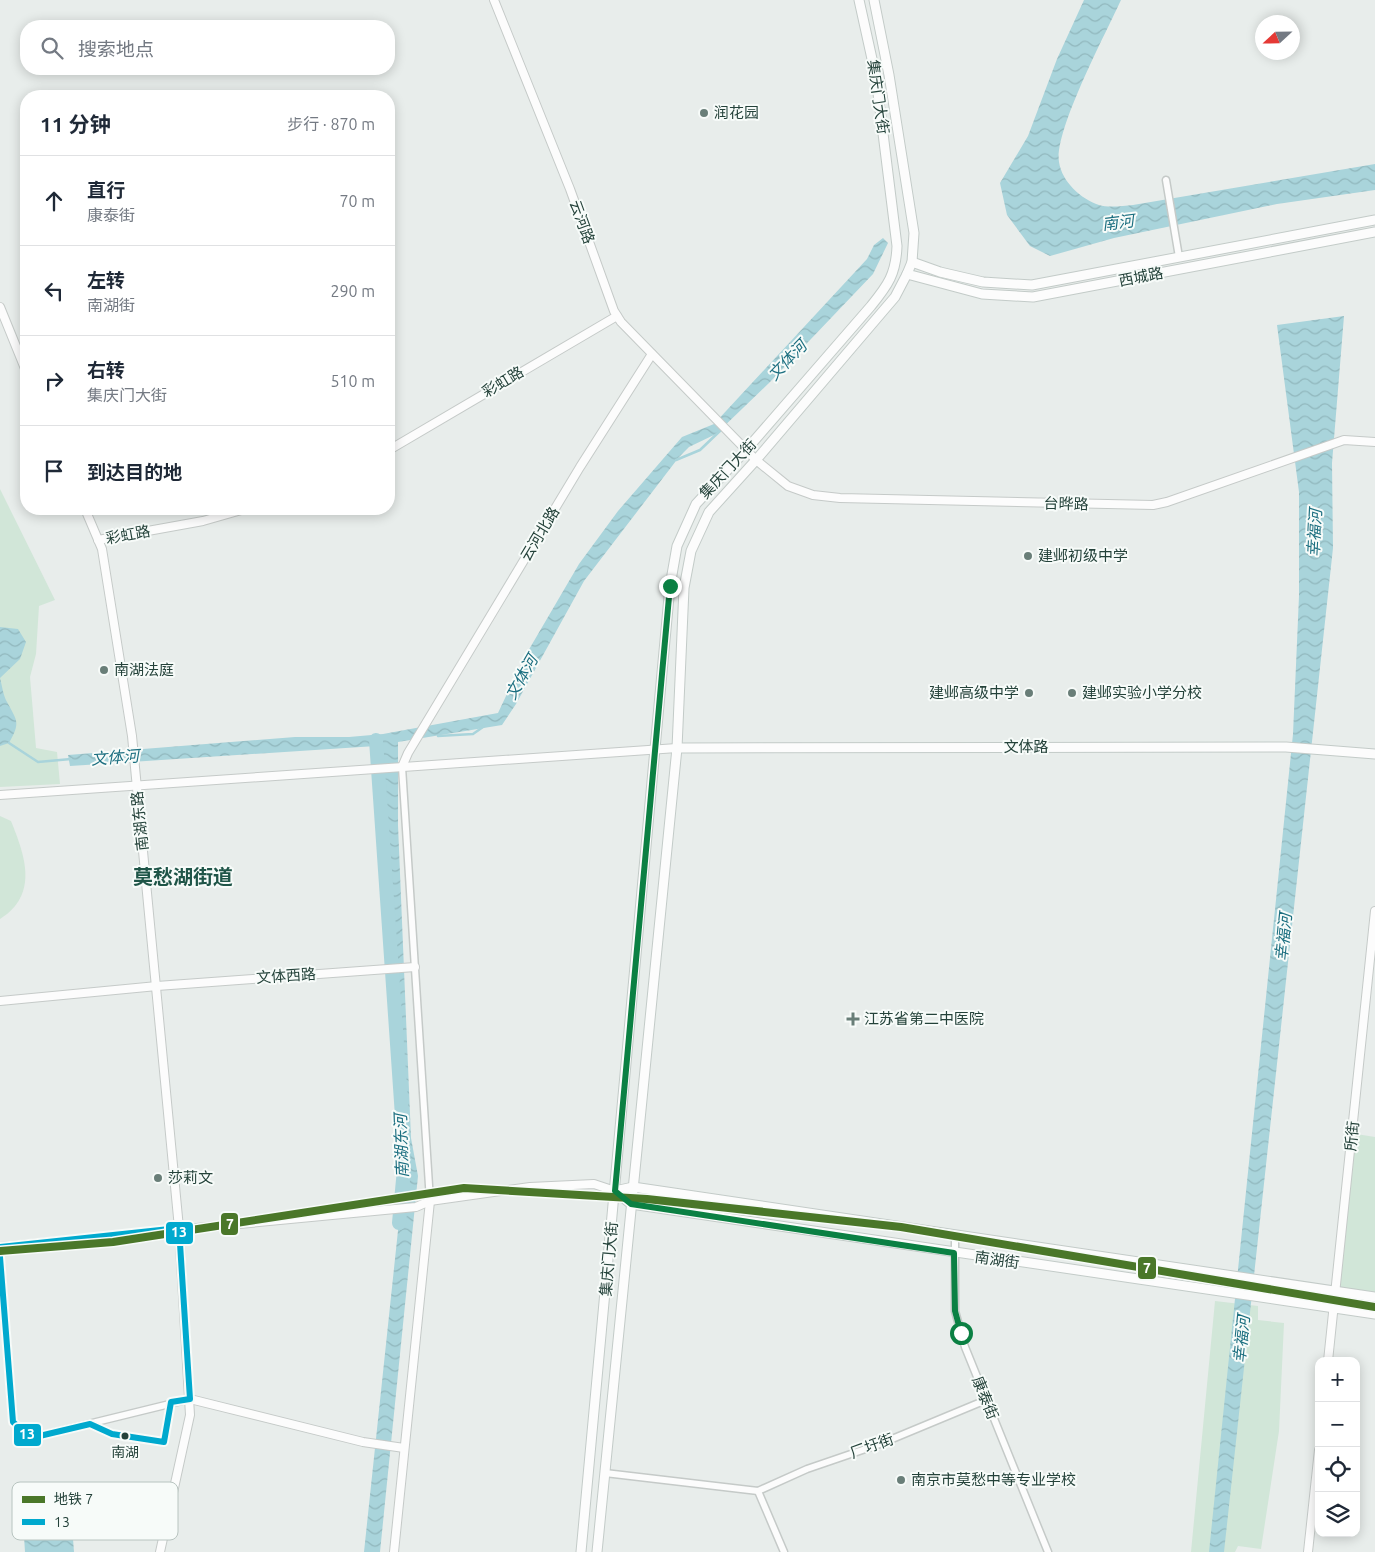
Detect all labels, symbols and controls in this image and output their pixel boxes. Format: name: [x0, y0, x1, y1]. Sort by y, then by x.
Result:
north arrow: [1255, 15, 1300, 60]
search box: [20, 20, 395, 75]
icon: search: [38, 34, 66, 62]
text: 搜索地点: [78, 38, 154, 60]
street label: 集庆门大街: [865, 59, 892, 135]
place label: 润花园: [714, 104, 759, 121]
marker: 润花园: [698, 107, 710, 119]
text: 11 分钟: [40, 112, 111, 136]
text: 步行 · 870 m: [287, 115, 375, 133]
text: 直行: [87, 179, 125, 201]
icon: ahead: [40, 187, 68, 215]
text: 70 m: [339, 192, 375, 210]
street label: 云河路: [567, 198, 598, 246]
text: 康泰街: [87, 206, 135, 224]
water label: 南河: [1101, 211, 1138, 233]
street label: 西城路: [1117, 264, 1165, 289]
text: 左转: [87, 269, 125, 291]
icon: left: [40, 277, 68, 305]
text: 290 m: [330, 282, 375, 300]
text: 南湖街: [87, 296, 135, 314]
water label: 文体河: [764, 334, 812, 384]
text: 右转: [87, 359, 125, 381]
street label: 彩虹路: [479, 363, 526, 400]
icon: right: [40, 367, 68, 395]
text: 510 m: [330, 372, 375, 390]
text: 集庆门大街: [87, 386, 167, 404]
street label: 集庆门大街: [696, 435, 759, 502]
icon: arrive: [40, 457, 68, 485]
text: 到达目的地: [87, 461, 182, 483]
street label: 台晔路: [1043, 495, 1089, 512]
street label: 云河北路: [517, 504, 562, 564]
water label: 幸福河: [1304, 506, 1324, 557]
street label: 彩虹路: [104, 522, 152, 547]
place label: 建邺初级中学: [1038, 547, 1128, 564]
marker: 建邺初级中学: [1022, 550, 1034, 562]
route end: [659, 575, 682, 598]
water label: 文体河: [501, 649, 542, 702]
place label: 南湖法庭: [114, 661, 174, 678]
marker: 南湖法庭: [98, 664, 110, 676]
place label: 建邺高级中学: [929, 684, 1019, 701]
place label: 建邺实验小学分校: [1082, 684, 1202, 701]
marker: 建邺高级中学: [1023, 687, 1035, 699]
marker: 建邺实验小学分校: [1066, 687, 1078, 699]
street label: 文体路: [1003, 738, 1049, 755]
water label: 文体河: [90, 746, 143, 768]
street label: 南湖东路: [128, 790, 151, 852]
district label: 莫愁湖街道: [133, 865, 233, 888]
water label: 幸福河: [1272, 909, 1295, 962]
street label: 文体西路: [255, 965, 316, 986]
place label: 江苏省第二中医院: [864, 1010, 984, 1027]
marker: 江苏省第二中医院: [846, 1012, 860, 1026]
water label: 南湖东河: [391, 1111, 411, 1178]
street label: 所街: [1341, 1120, 1362, 1152]
place label: 莎莉文: [168, 1169, 213, 1186]
marker: 莎莉文: [152, 1172, 164, 1184]
line badge: 7: [220, 1212, 239, 1236]
text: 7: [226, 1216, 234, 1232]
line badge: 13: [165, 1221, 194, 1245]
street label: 集庆门大街: [597, 1221, 620, 1297]
text: 13: [171, 1224, 187, 1240]
street label: 南湖街: [974, 1248, 1021, 1271]
line badge: 7: [1137, 1256, 1157, 1280]
text: 7: [1143, 1260, 1151, 1276]
water label: 幸福河: [1230, 1311, 1253, 1364]
route start: [950, 1322, 973, 1345]
map controls: [1315, 1357, 1360, 1537]
button: +: [1315, 1357, 1360, 1402]
street label: 康泰街: [969, 1374, 1002, 1422]
button: −: [1315, 1402, 1360, 1447]
line badge: 13: [13, 1423, 42, 1447]
text: 13: [19, 1426, 35, 1442]
street label: 厂圩街: [848, 1430, 896, 1461]
marker: 南湖: [120, 1431, 130, 1441]
place label: 南湖: [111, 1444, 139, 1460]
button: locate: [1315, 1447, 1360, 1492]
place label: 南京市莫愁中等专业学校: [911, 1471, 1076, 1488]
marker: 南京市莫愁中等专业学校: [895, 1474, 907, 1486]
legend: [12, 1482, 178, 1540]
text: 地铁 7: [54, 1491, 93, 1507]
button: layers: [1315, 1492, 1360, 1537]
text: 13: [54, 1514, 70, 1530]

